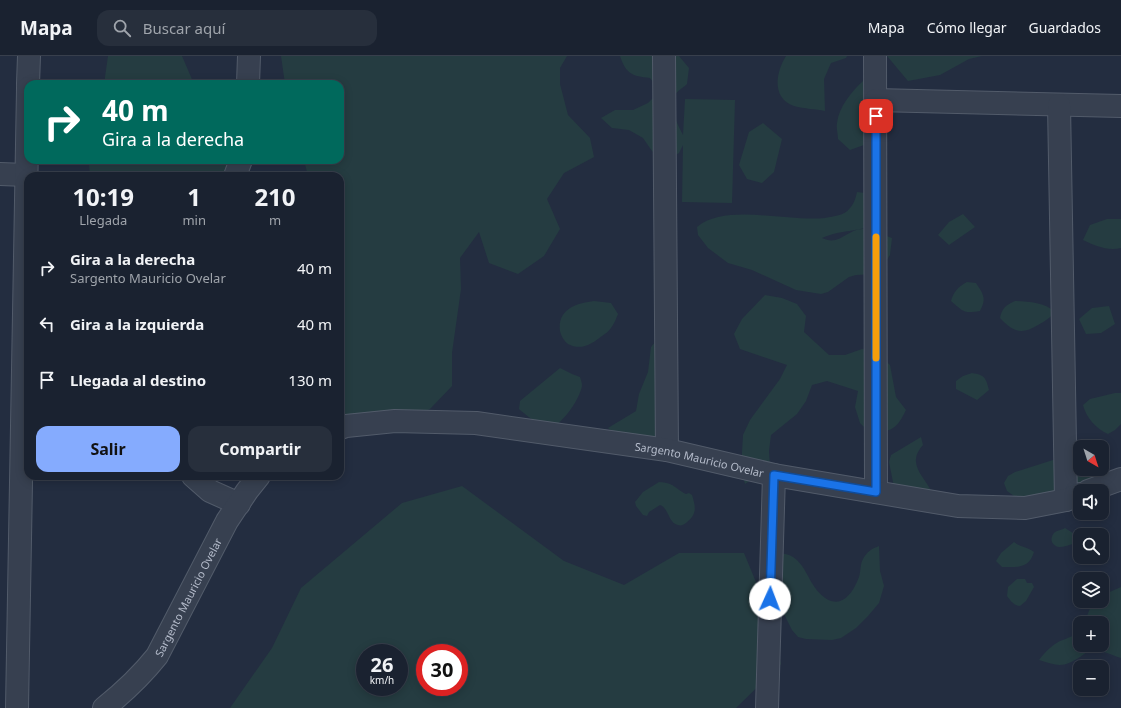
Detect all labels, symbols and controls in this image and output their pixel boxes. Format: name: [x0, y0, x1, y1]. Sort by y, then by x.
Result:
search box: [97, 10, 377, 46]
text: Mapa: [20, 15, 73, 41]
icon: search: [111, 17, 133, 39]
text: Buscar aquí: [143, 18, 225, 38]
text: Mapa: [868, 18, 905, 37]
text: Cómo llegar: [927, 18, 1007, 37]
text: Guardados: [1029, 18, 1101, 37]
text: 40 m: [102, 91, 169, 129]
icon: right: [36, 96, 88, 148]
pin: [859, 99, 893, 133]
icon: arrive: [865, 105, 887, 127]
text: Gira a la derecha: [102, 127, 244, 151]
text: 10:19: [72, 180, 134, 213]
text: 1: [187, 180, 201, 213]
text: 210: [254, 180, 296, 213]
text: Llegada: [79, 211, 127, 229]
text: min: [182, 211, 206, 229]
text: m: [269, 211, 281, 229]
text: Gira a la derecha: [70, 249, 195, 269]
icon: right: [36, 257, 58, 279]
text: 40 m: [297, 258, 332, 278]
text: Sargento Mauricio Ovelar: [70, 269, 226, 287]
icon: left: [36, 313, 58, 335]
text: Gira a la izquierda: [70, 314, 204, 334]
text: 40 m: [297, 314, 332, 334]
icon: arrive: [36, 369, 58, 391]
text: Llegada al destino: [70, 370, 206, 390]
text: 130 m: [288, 370, 332, 390]
button: Salir: [36, 426, 180, 472]
button: Compartir: [188, 426, 332, 472]
street label: Sargento Mauricio Ovelar: [634, 438, 766, 480]
north arrow: [1073, 440, 1109, 476]
map controls: [1073, 440, 1109, 696]
button: sound: [1073, 484, 1109, 520]
button: search: [1073, 528, 1109, 564]
street label: Sargento Mauricio Ovelar: [151, 534, 225, 659]
button: layers: [1073, 572, 1109, 608]
position arrow: [749, 578, 791, 620]
button: +: [1073, 616, 1109, 652]
speed limit sign: 30: [416, 644, 468, 696]
text: 26: [371, 651, 393, 678]
button: −: [1073, 660, 1109, 696]
text: km/h: [370, 673, 394, 687]

